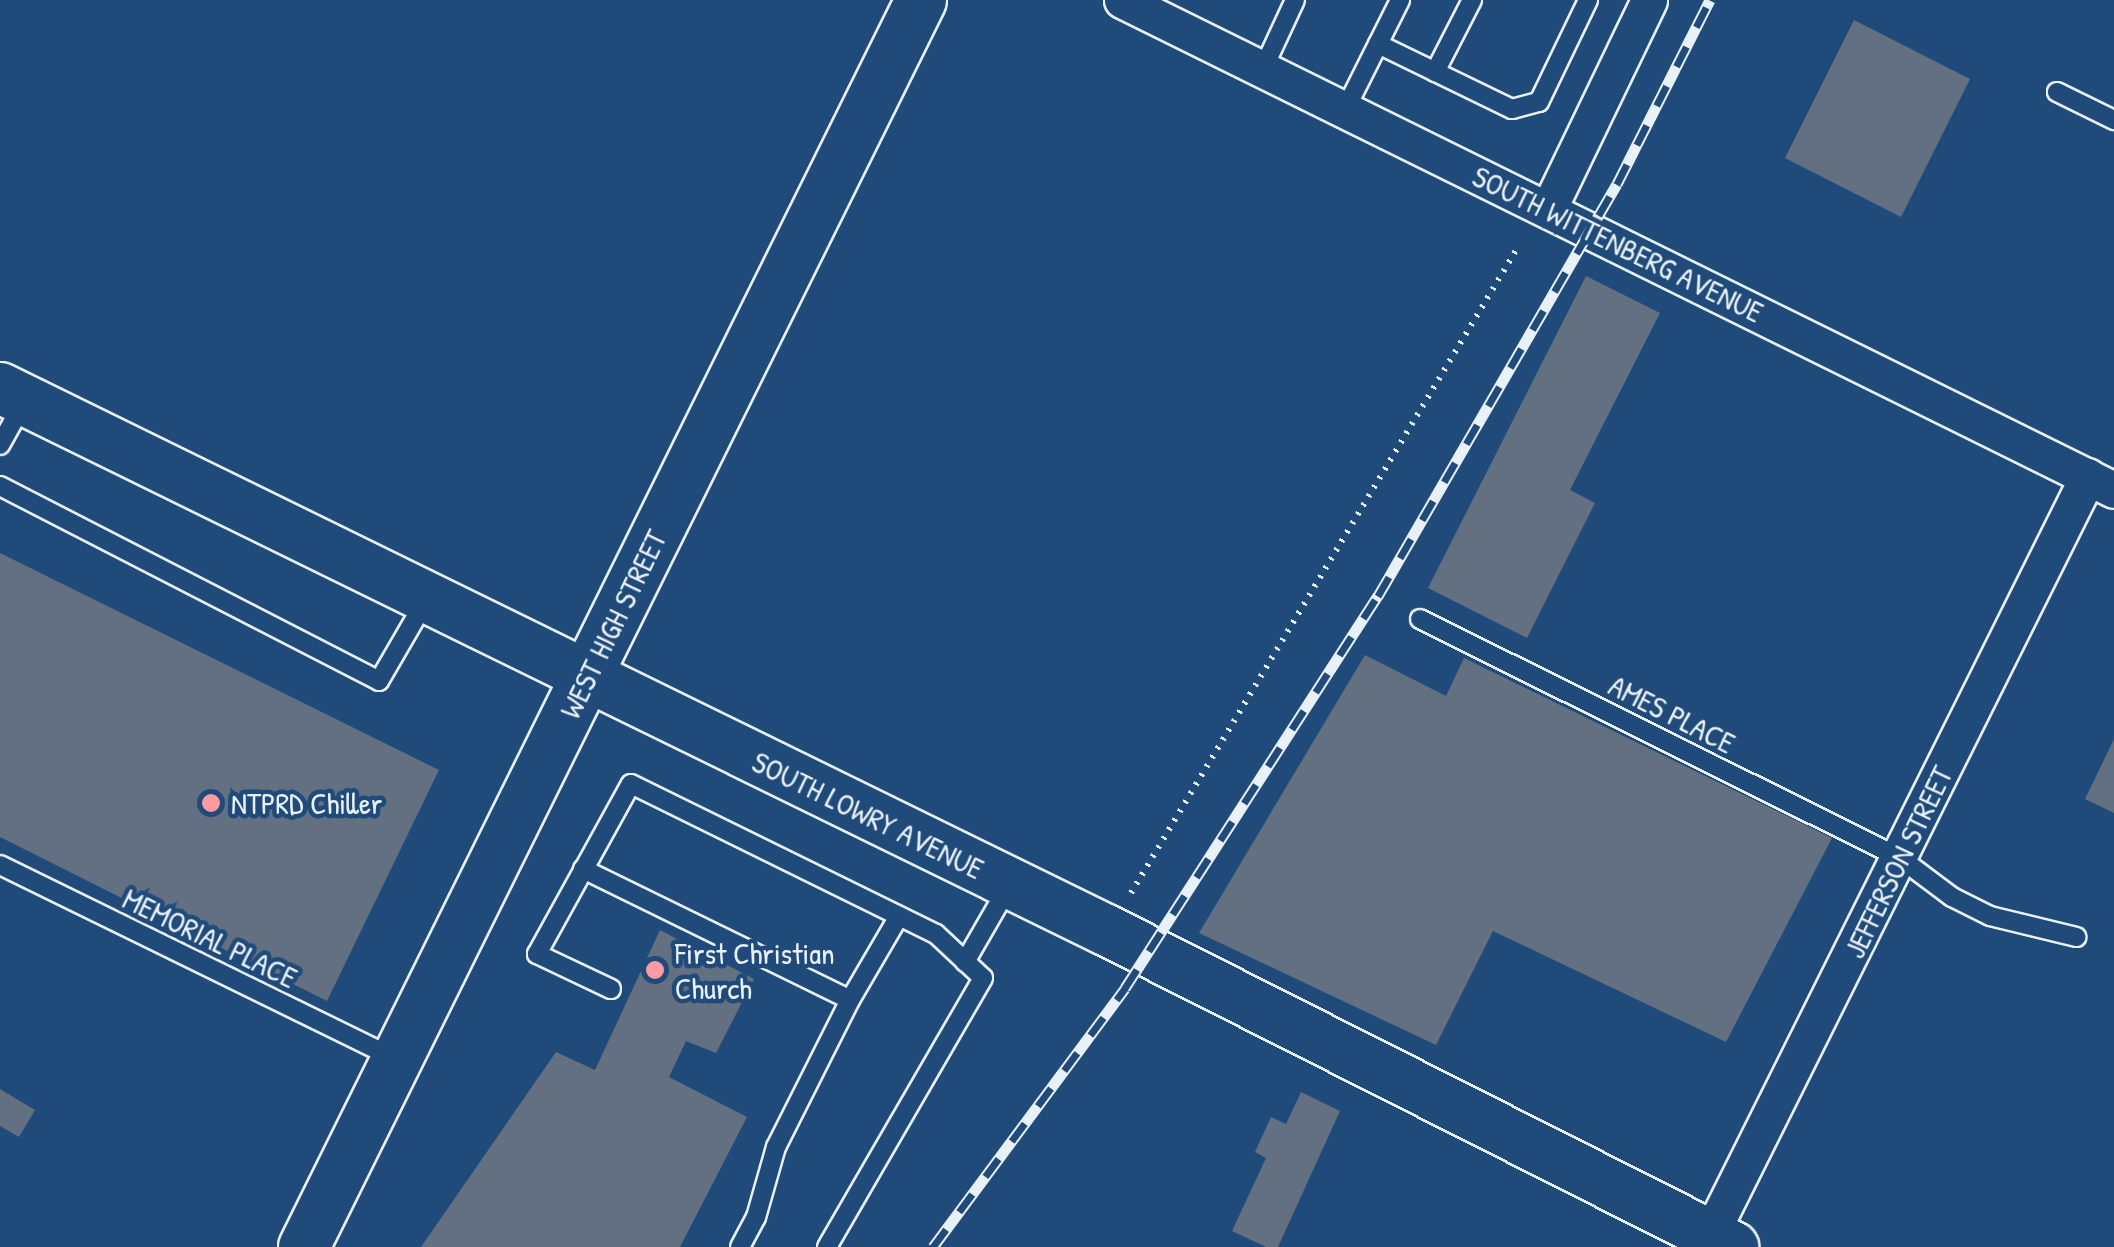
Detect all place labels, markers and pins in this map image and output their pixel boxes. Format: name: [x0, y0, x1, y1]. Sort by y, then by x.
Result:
place label: NTPRD Chiller: [231, 785, 382, 821]
marker: NTPRD Chiller: [200, 792, 222, 814]
place label: First Christian Church: [675, 935, 835, 1006]
marker: First Christian Church: [644, 959, 666, 981]

